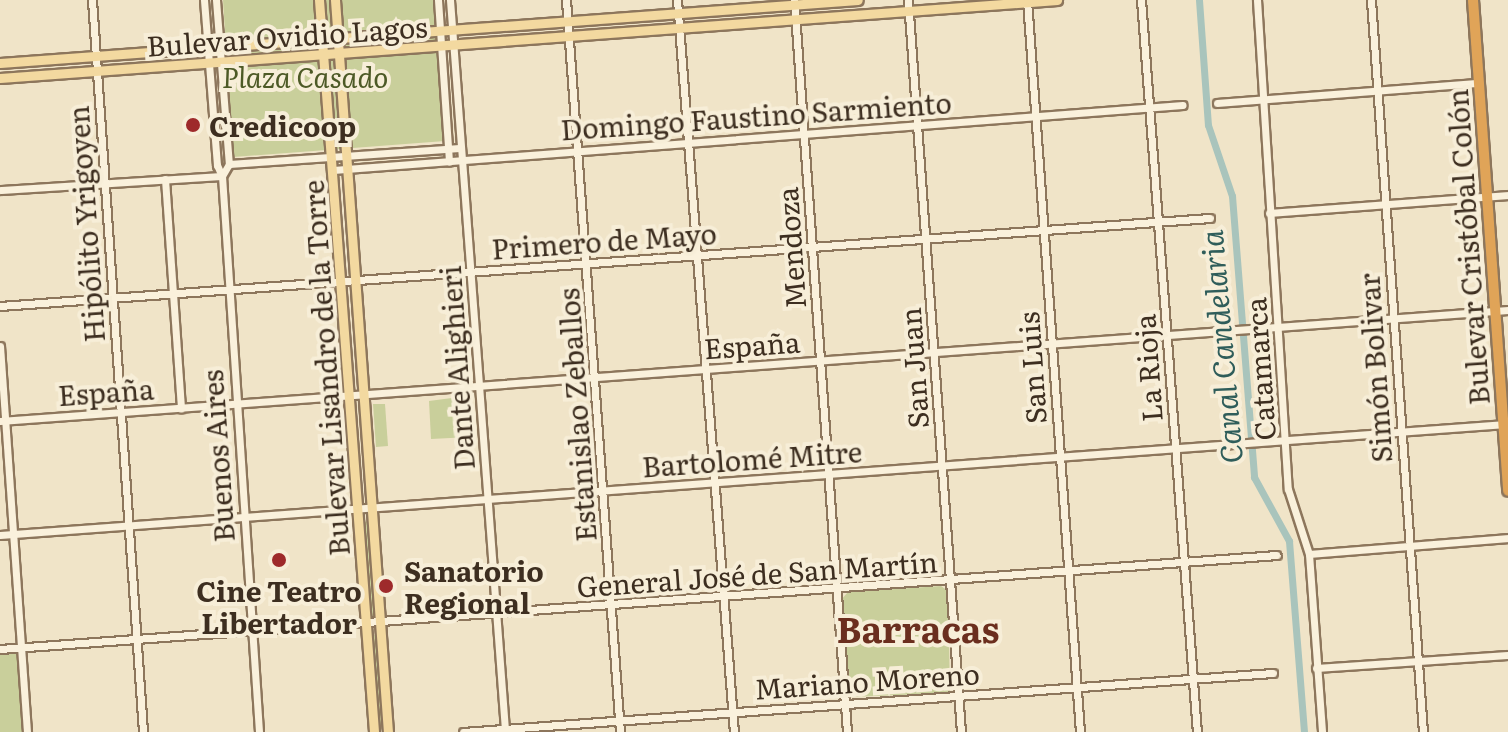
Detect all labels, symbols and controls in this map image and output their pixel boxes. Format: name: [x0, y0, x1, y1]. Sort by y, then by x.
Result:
street label: Bulevar Ovidio Lagos: [146, 8, 428, 62]
park label: Plaza Casado: [222, 59, 388, 93]
street label: Domingo Faustino Sarmiento: [559, 85, 953, 145]
street label: Bulevar Cristóbal Colón: [1439, 88, 1495, 406]
street label: Hipólito Yrigoyen: [60, 105, 110, 343]
place label: Credicoop: [209, 108, 356, 142]
marker: Credicoop: [184, 116, 202, 134]
street label: Bulevar Lisandro de la Torre: [295, 179, 355, 557]
street label: Mendoza: [769, 186, 811, 310]
street label: Primero de Mayo: [490, 215, 718, 265]
water label: Canal Candelaria: [1192, 229, 1248, 465]
street label: Dante Alighieri: [432, 265, 480, 471]
street label: Simón Bolivar: [1351, 272, 1397, 464]
street label: Estanislao Zeballos: [550, 287, 602, 543]
street label: Catamarca: [1237, 296, 1281, 442]
street label: San Juan: [892, 306, 934, 430]
street label: San Luis: [1010, 311, 1052, 425]
street label: La Rioja: [1126, 313, 1168, 423]
street label: España: [703, 324, 801, 364]
street label: Buenos Aires: [194, 369, 240, 543]
street label: España: [57, 371, 155, 411]
street label: Bartolomé Mitre: [641, 434, 863, 482]
street label: General José de San Martín: [575, 544, 939, 602]
marker: Cine Teatro Libertador: [270, 551, 288, 569]
place label: Sanatorio Regional: [404, 553, 544, 619]
place label: Cine Teatro Libertador: [196, 573, 362, 639]
marker: Sanatorio Regional: [375, 575, 397, 597]
district label: Barracas: [837, 606, 999, 650]
street label: Mariano Moreno: [753, 655, 981, 705]

